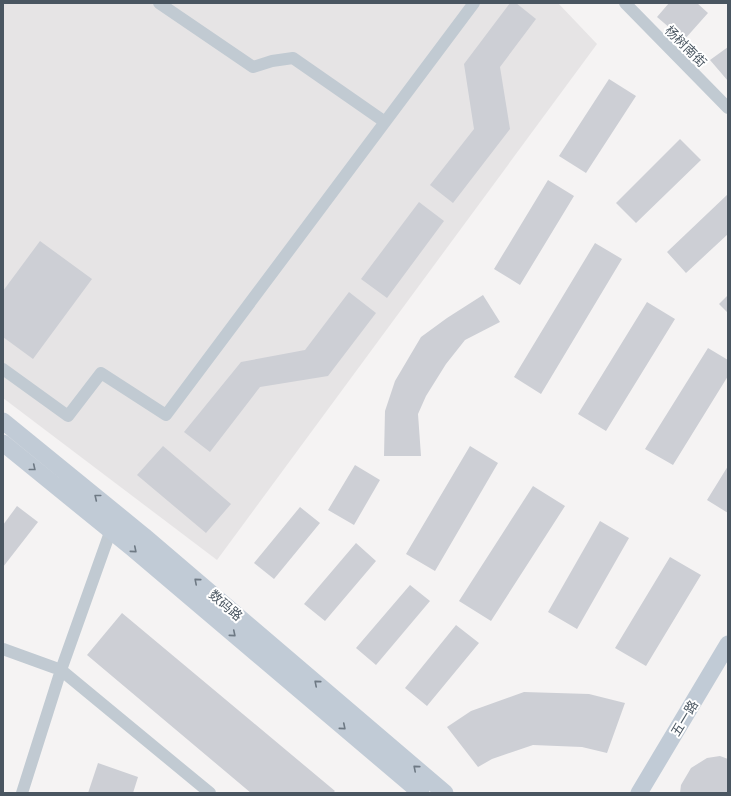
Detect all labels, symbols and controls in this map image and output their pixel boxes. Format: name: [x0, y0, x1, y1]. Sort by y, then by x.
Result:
street label: 杨树南街: [662, 22, 710, 70]
one-way arrow: [29, 463, 36, 470]
one-way arrow: [94, 495, 102, 502]
one-way arrow: [130, 545, 137, 552]
one-way arrow: [194, 578, 201, 585]
street label: 数码路: [206, 586, 246, 624]
one-way arrow: [229, 629, 236, 636]
one-way arrow: [314, 681, 322, 688]
street label: 五一路: [667, 697, 701, 739]
one-way arrow: [339, 722, 346, 729]
one-way arrow: [413, 765, 420, 772]

